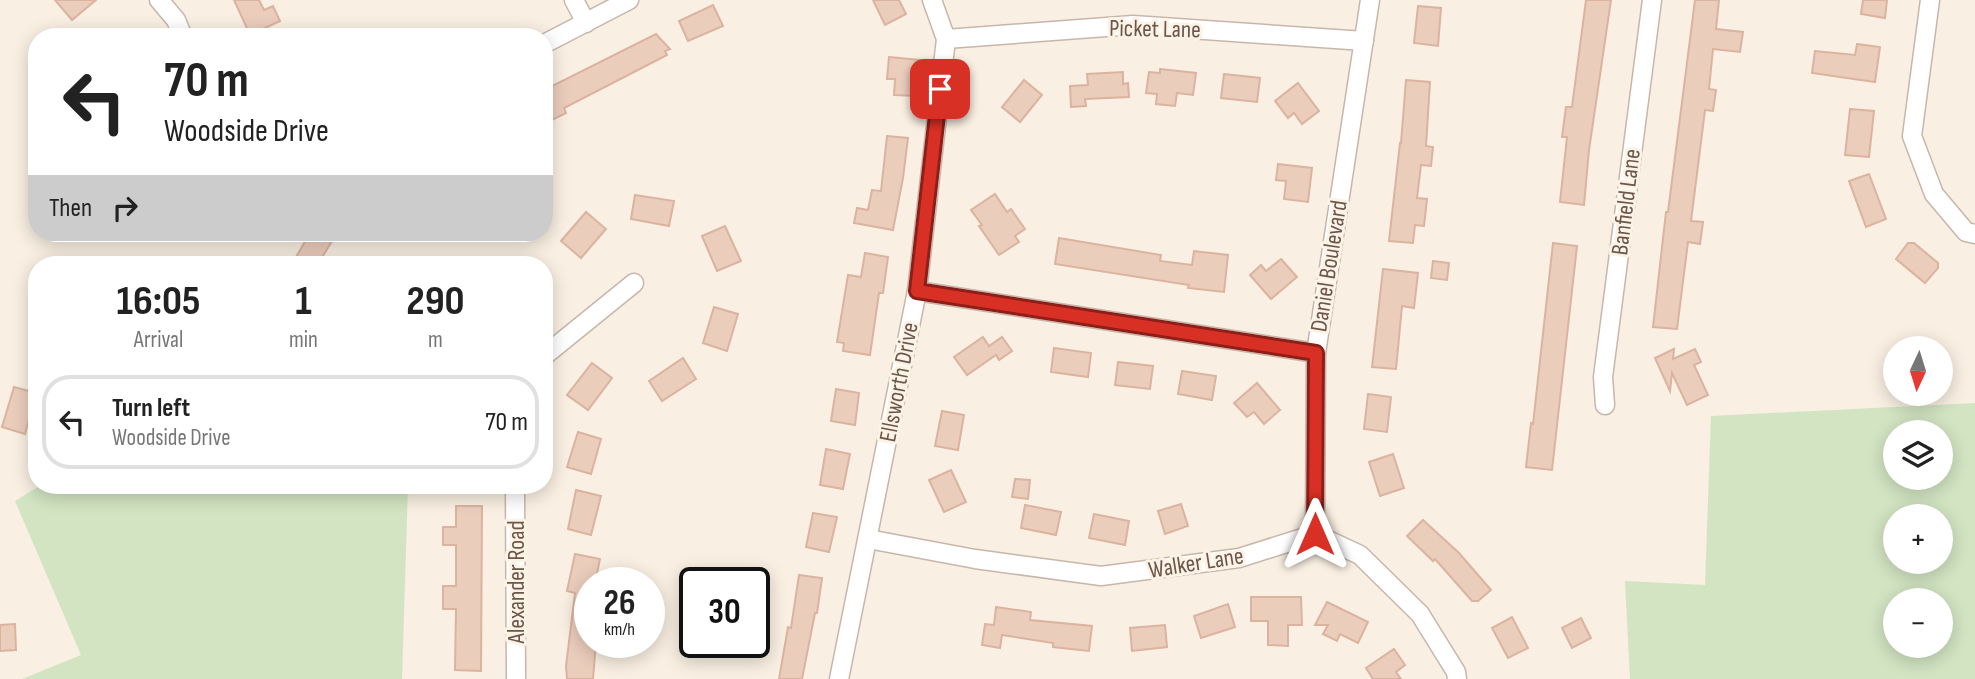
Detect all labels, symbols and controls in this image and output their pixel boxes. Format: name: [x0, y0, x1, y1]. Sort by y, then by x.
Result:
street label: Picket Lane: [1109, 14, 1201, 44]
text: 70 m: [164, 52, 249, 111]
icon: left: [49, 56, 140, 147]
pin: [910, 59, 970, 119]
icon: arrive: [921, 70, 959, 108]
text: Woodside Drive: [164, 112, 329, 151]
street label: Banfield Lane: [1605, 147, 1647, 257]
icon: right: [106, 189, 144, 227]
text: Then: [49, 193, 92, 224]
street label: Daniel Boulevard: [1304, 198, 1354, 334]
text: 16:05: [116, 276, 201, 327]
text: 1: [295, 276, 312, 327]
text: 290: [406, 276, 465, 327]
street label: Ellsworth Drive: [873, 320, 925, 444]
text: Arrival: [134, 326, 183, 354]
text: min: [289, 326, 318, 354]
text: m: [428, 326, 443, 354]
north arrow: [1883, 336, 1953, 406]
map controls: [1883, 336, 1953, 658]
text: Turn left: [112, 393, 190, 424]
icon: left: [53, 403, 91, 441]
text: 70 m: [485, 407, 528, 438]
button: layers: [1883, 420, 1953, 490]
text: Woodside Drive: [112, 424, 230, 452]
position arrow: [1278, 497, 1352, 571]
button: +: [1883, 504, 1953, 574]
street label: Alexander Road: [502, 520, 531, 645]
street label: Walker Lane: [1146, 541, 1246, 585]
speed limit sign: 30: [679, 567, 770, 658]
text: 26: [604, 582, 635, 625]
button: −: [1883, 588, 1953, 658]
text: km/h: [604, 619, 635, 640]

